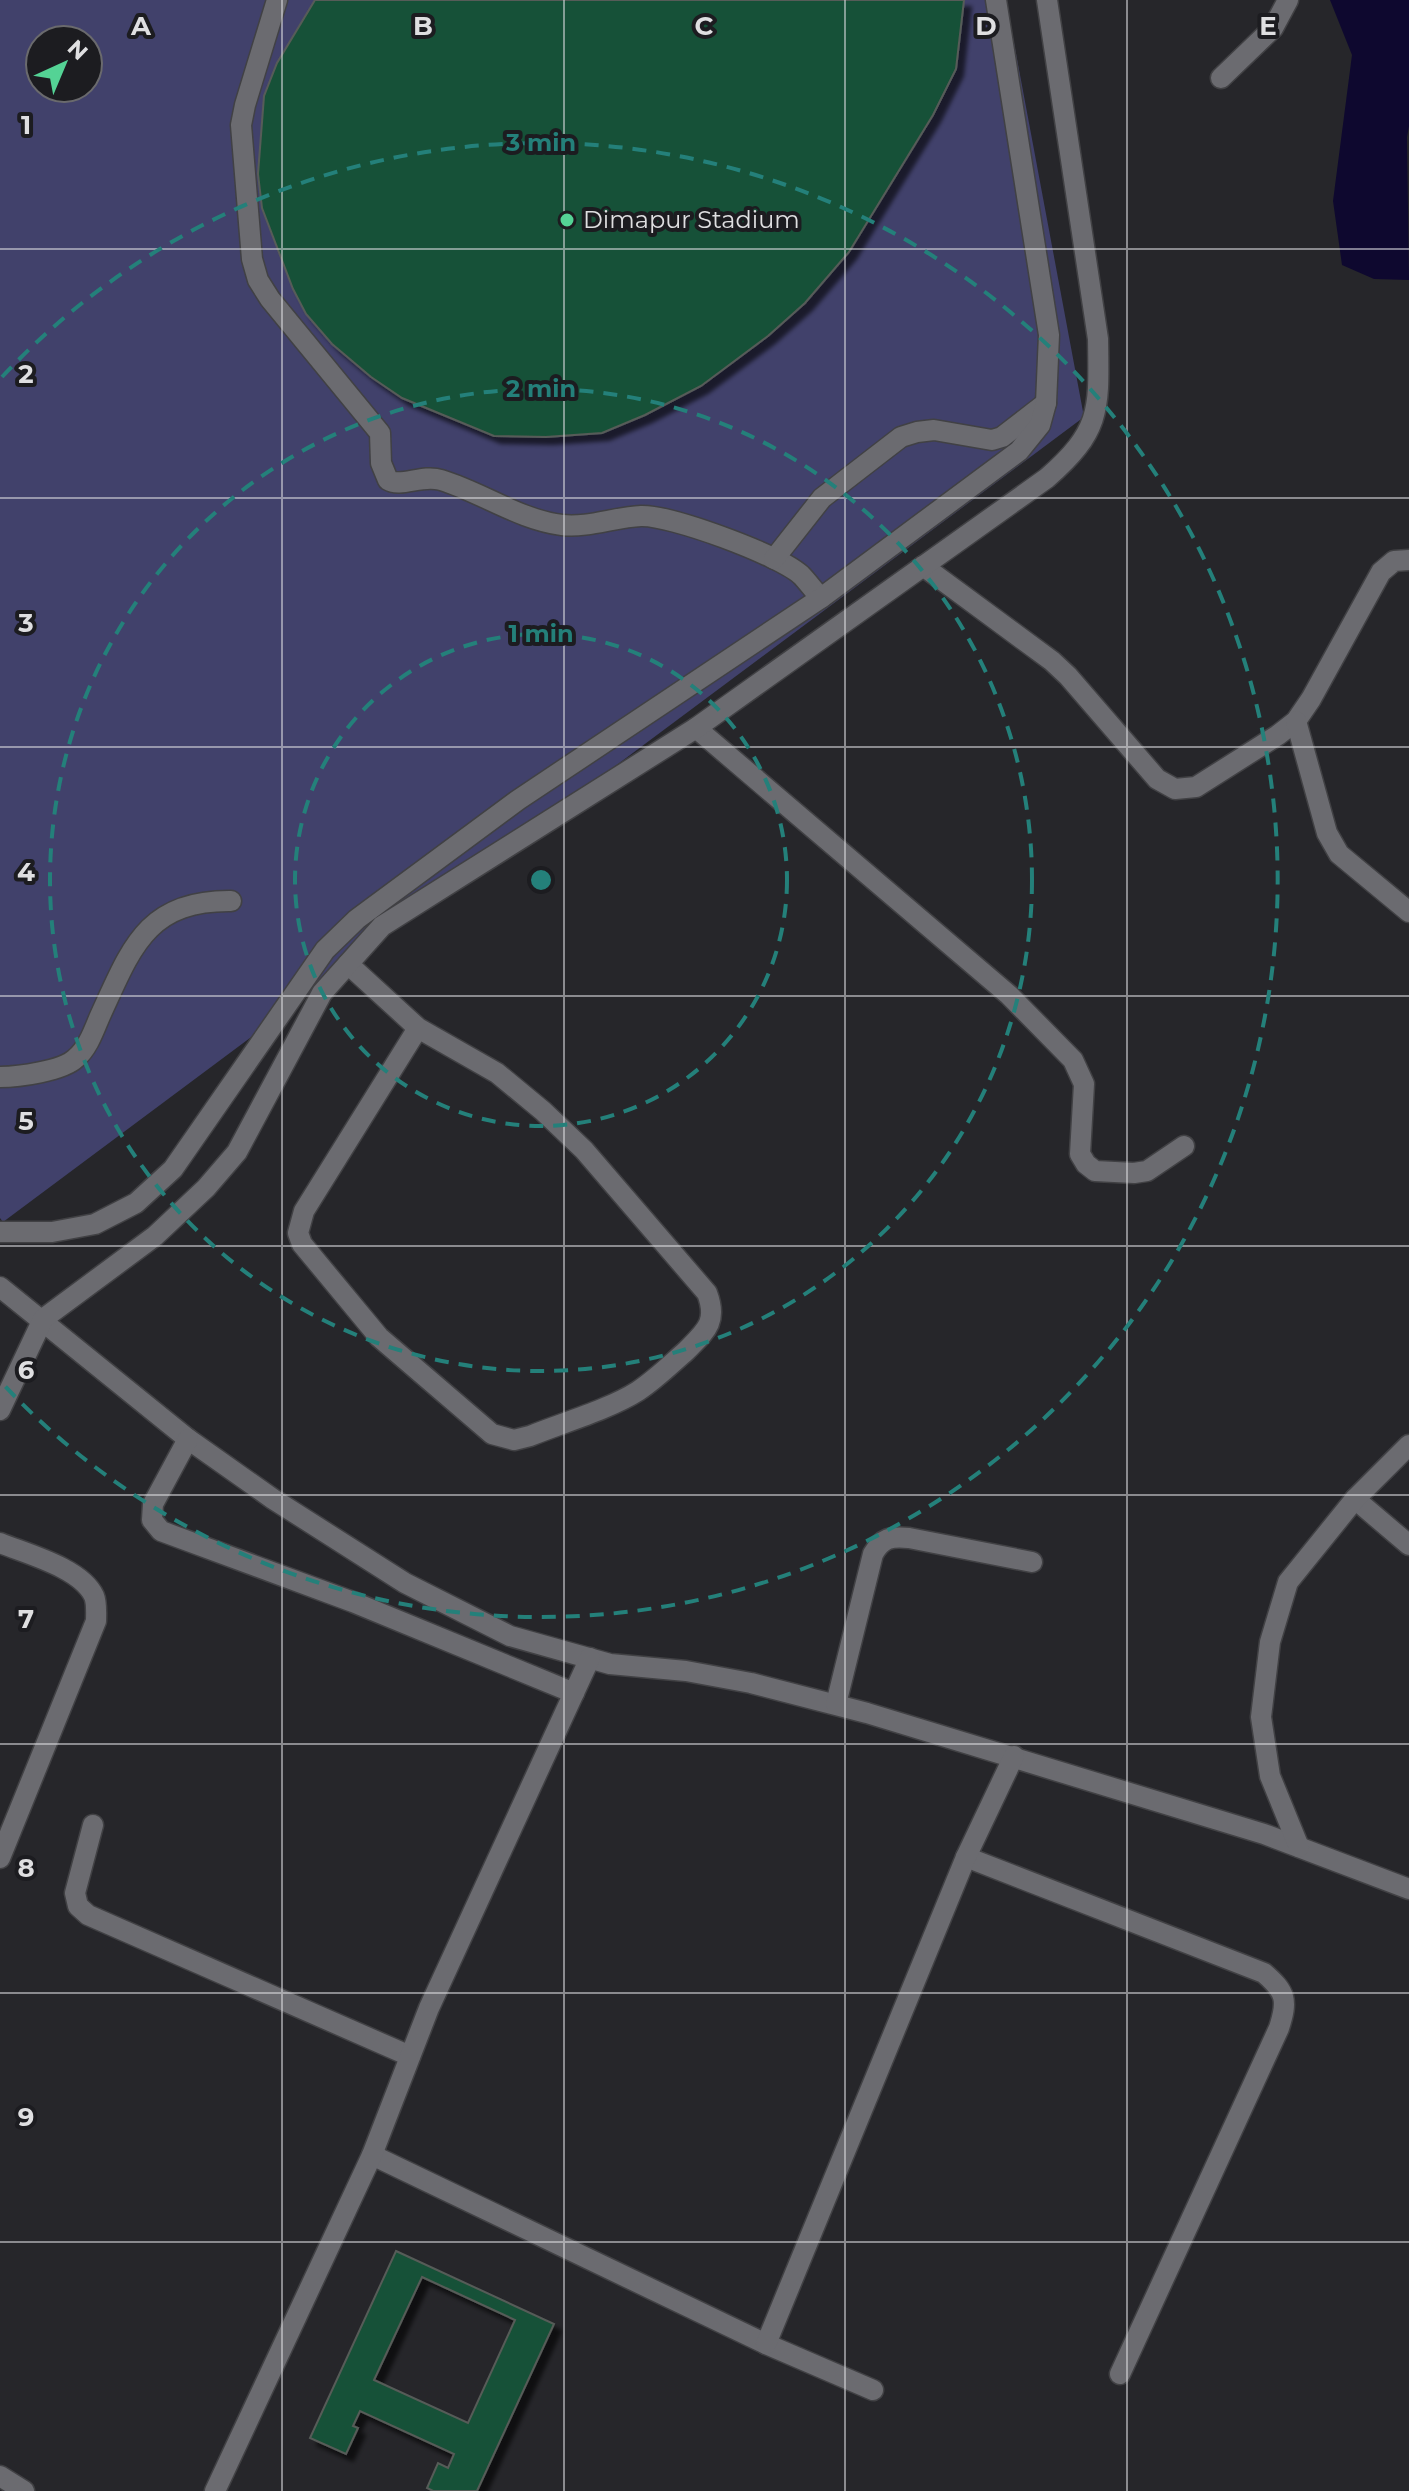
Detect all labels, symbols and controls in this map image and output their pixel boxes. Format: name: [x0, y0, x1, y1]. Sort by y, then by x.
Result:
text: A: [130, 10, 152, 42]
text: B: [413, 10, 433, 42]
text: C: [695, 10, 714, 42]
text: D: [975, 10, 997, 42]
text: E: [1259, 10, 1277, 42]
north arrow: [24, 24, 104, 104]
text: N: [62, 34, 93, 66]
text: 1: [21, 109, 31, 141]
text: 3 min: [505, 128, 576, 157]
place label: Dimapur Stadium: [583, 205, 800, 234]
marker: Dimapur Stadium: [558, 211, 576, 229]
text: 2: [18, 358, 34, 390]
text: 2 min: [506, 374, 576, 403]
text: 3: [17, 607, 34, 639]
text: 1 min: [508, 619, 574, 648]
text: 4: [17, 856, 35, 888]
centre of rings: [527, 866, 555, 894]
text: 5: [18, 1105, 34, 1137]
text: 6: [18, 1354, 35, 1386]
text: 7: [18, 1603, 34, 1635]
text: 8: [17, 1852, 35, 1884]
text: 9: [18, 2101, 34, 2133]

